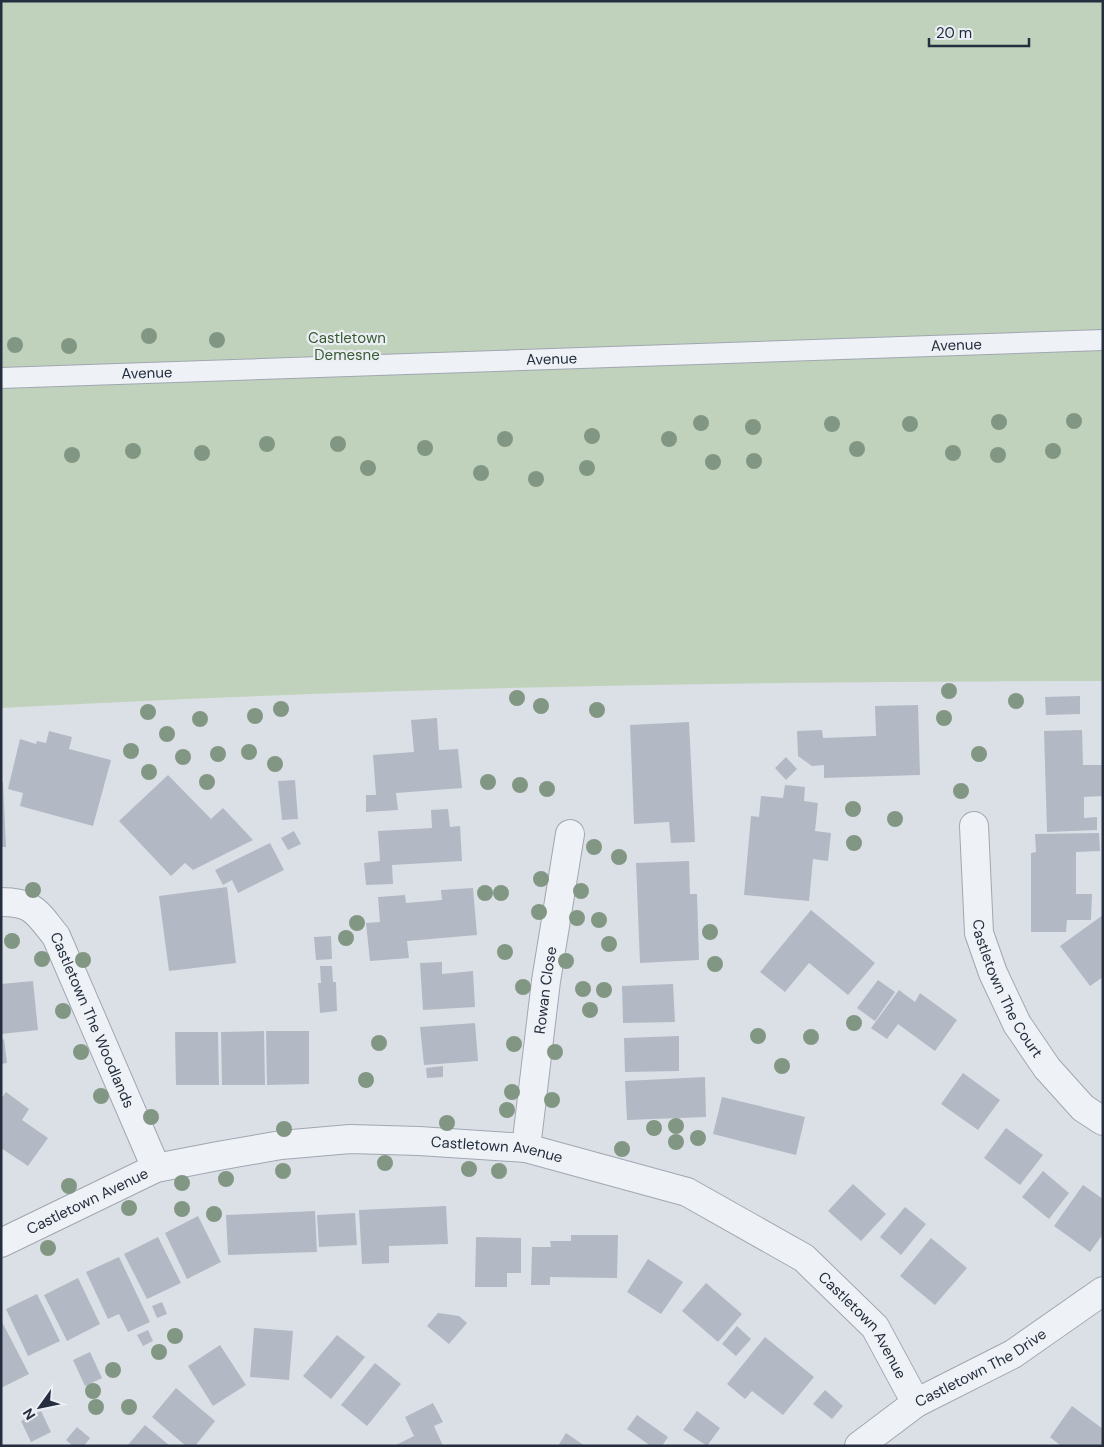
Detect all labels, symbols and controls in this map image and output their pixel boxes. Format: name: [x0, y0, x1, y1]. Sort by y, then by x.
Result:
scale bar: [929, 15, 1029, 47]
text: 20 m: [936, 23, 972, 43]
park label: Castletown Demesne: [308, 328, 386, 365]
street label: Avenue: [931, 334, 982, 356]
street label: Avenue: [526, 348, 578, 370]
street label: Avenue: [121, 362, 173, 384]
street label: Castletown The Court: [968, 919, 1047, 1062]
street label: Castletown The Woodlands: [46, 929, 139, 1111]
street label: Rowan Close: [530, 945, 561, 1035]
street label: Castletown Avenue: [430, 1132, 565, 1168]
street label: Castletown Avenue: [23, 1163, 152, 1239]
street label: Castletown Avenue: [814, 1267, 911, 1382]
street label: Castletown The Drive: [911, 1324, 1050, 1412]
north arrow: [15, 1382, 65, 1432]
text: N: [19, 1405, 39, 1423]

